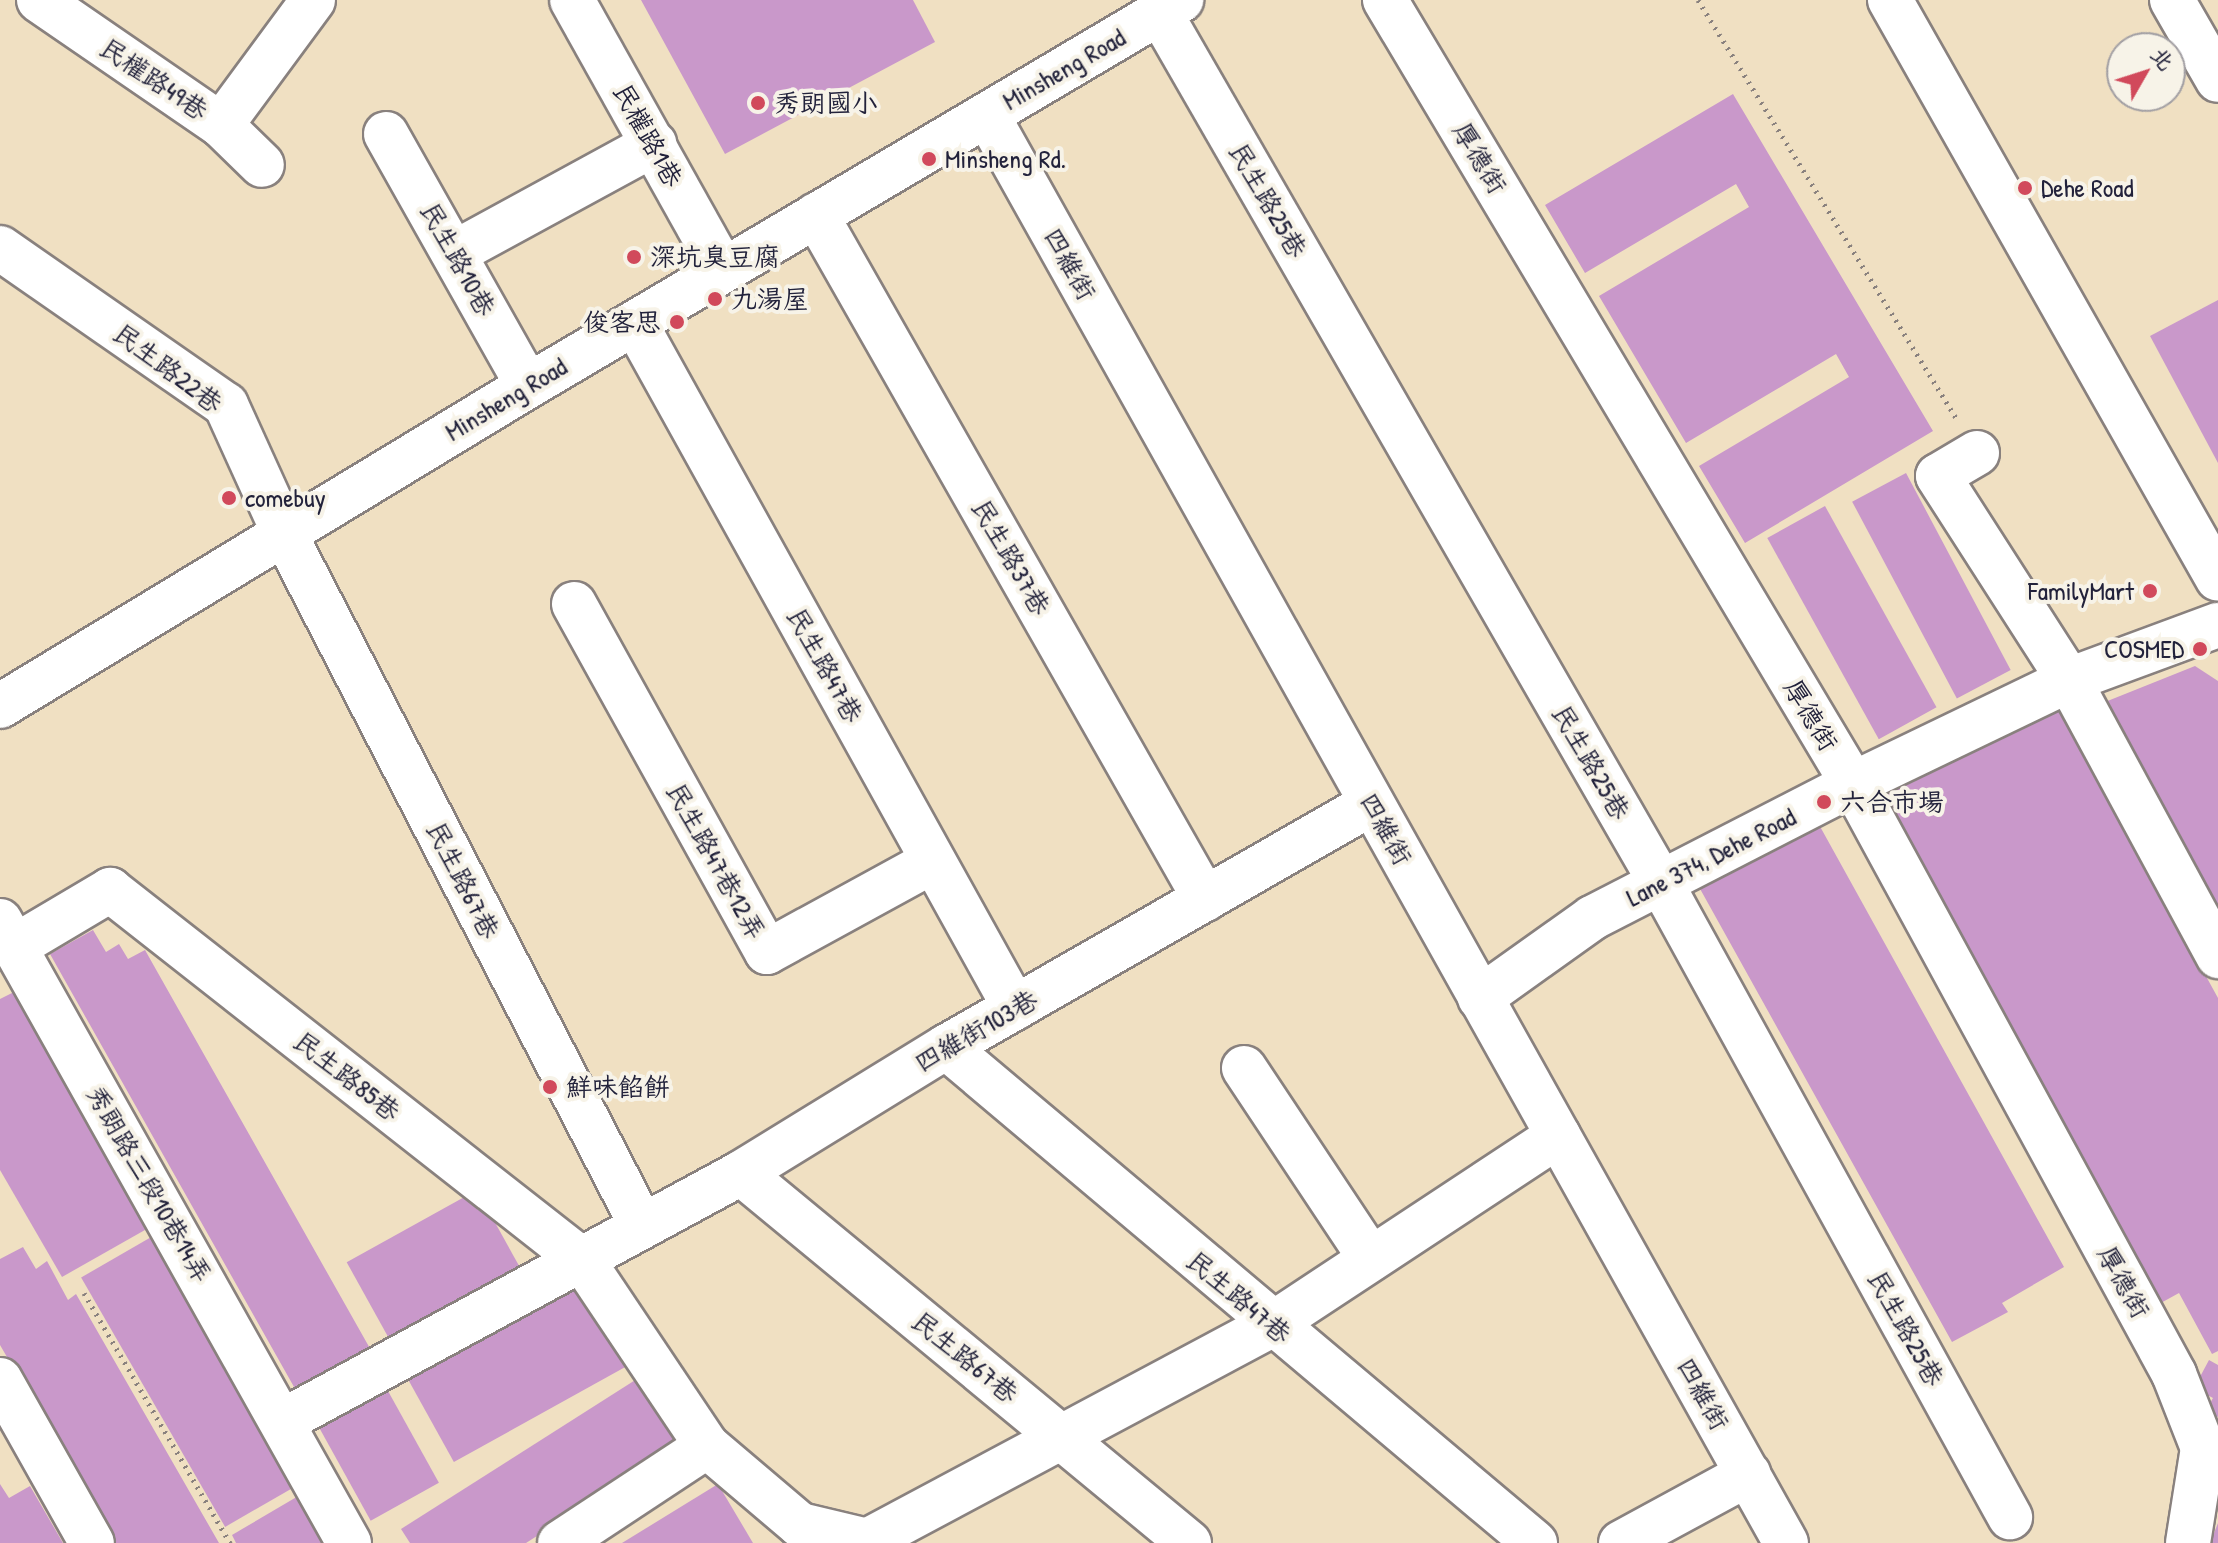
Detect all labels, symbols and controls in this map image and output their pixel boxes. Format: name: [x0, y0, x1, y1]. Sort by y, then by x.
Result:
street label: Minsheng Road: [997, 21, 1131, 117]
street label: 民權路49巷: [94, 32, 214, 126]
north arrow: [2106, 32, 2186, 112]
text: 北: [2145, 40, 2182, 76]
street label: 民權路1巷: [607, 78, 689, 192]
place label: 秀朗國小: [774, 87, 878, 119]
marker: 秀朗國小: [749, 94, 767, 112]
street label: 厚德街: [1447, 117, 1513, 199]
street label: 民生路25巷: [1223, 137, 1313, 263]
place label: Minsheng Rd.: [945, 143, 1066, 175]
marker: Minsheng Rd.: [920, 150, 938, 168]
place label: Dehe Road: [2041, 172, 2134, 204]
marker: Dehe Road: [2016, 179, 2034, 197]
street label: 民生路10巷: [414, 197, 502, 321]
street label: 四維街: [1037, 222, 1103, 306]
place label: 深坑臭豆腐: [650, 241, 780, 273]
marker: 深坑臭豆腐: [625, 248, 643, 266]
place label: 九湯屋: [731, 283, 809, 315]
marker: 九湯屋: [706, 290, 724, 308]
place label: 俊客思: [583, 306, 661, 338]
marker: 俊客思: [668, 313, 686, 331]
street label: 民生路22巷: [107, 317, 229, 419]
street label: Minsheng Road: [440, 351, 572, 447]
place label: comebuy: [245, 482, 326, 514]
marker: comebuy: [220, 489, 238, 507]
street label: 民生路37巷: [965, 494, 1057, 620]
place label: FamilyMart: [2028, 575, 2134, 607]
marker: FamilyMart: [2141, 582, 2159, 600]
street label: 民生路47巷: [781, 602, 869, 728]
place label: COSMED: [2104, 633, 2184, 665]
marker: COSMED: [2191, 640, 2209, 658]
street label: 厚德街: [1778, 674, 1844, 756]
street label: 民生路25巷: [1546, 699, 1636, 825]
street label: 民生路47巷12弄: [660, 777, 772, 945]
place label: 六合市場: [1840, 786, 1944, 818]
street label: 四維街: [1353, 787, 1419, 871]
marker: 六合市場: [1815, 793, 1833, 811]
street label: Lane 374, Dehe Road: [1621, 801, 1801, 913]
street label: 民生路67巷: [420, 816, 506, 944]
street label: 四維街103巷: [909, 983, 1043, 1079]
street label: 民生路85巷: [288, 1025, 406, 1127]
place label: 鮮味餡餅: [566, 1071, 670, 1103]
marker: 鮮味餡餅: [541, 1078, 559, 1096]
street label: 秀朗路三段10巷14弄: [80, 1080, 218, 1288]
street label: 厚德街: [2091, 1240, 2157, 1324]
street label: 民生路47巷: [1180, 1244, 1298, 1350]
street label: 民生路25巷: [1862, 1265, 1950, 1391]
street label: 民生路67巷: [906, 1305, 1024, 1409]
street label: 四維街: [1670, 1352, 1736, 1436]

